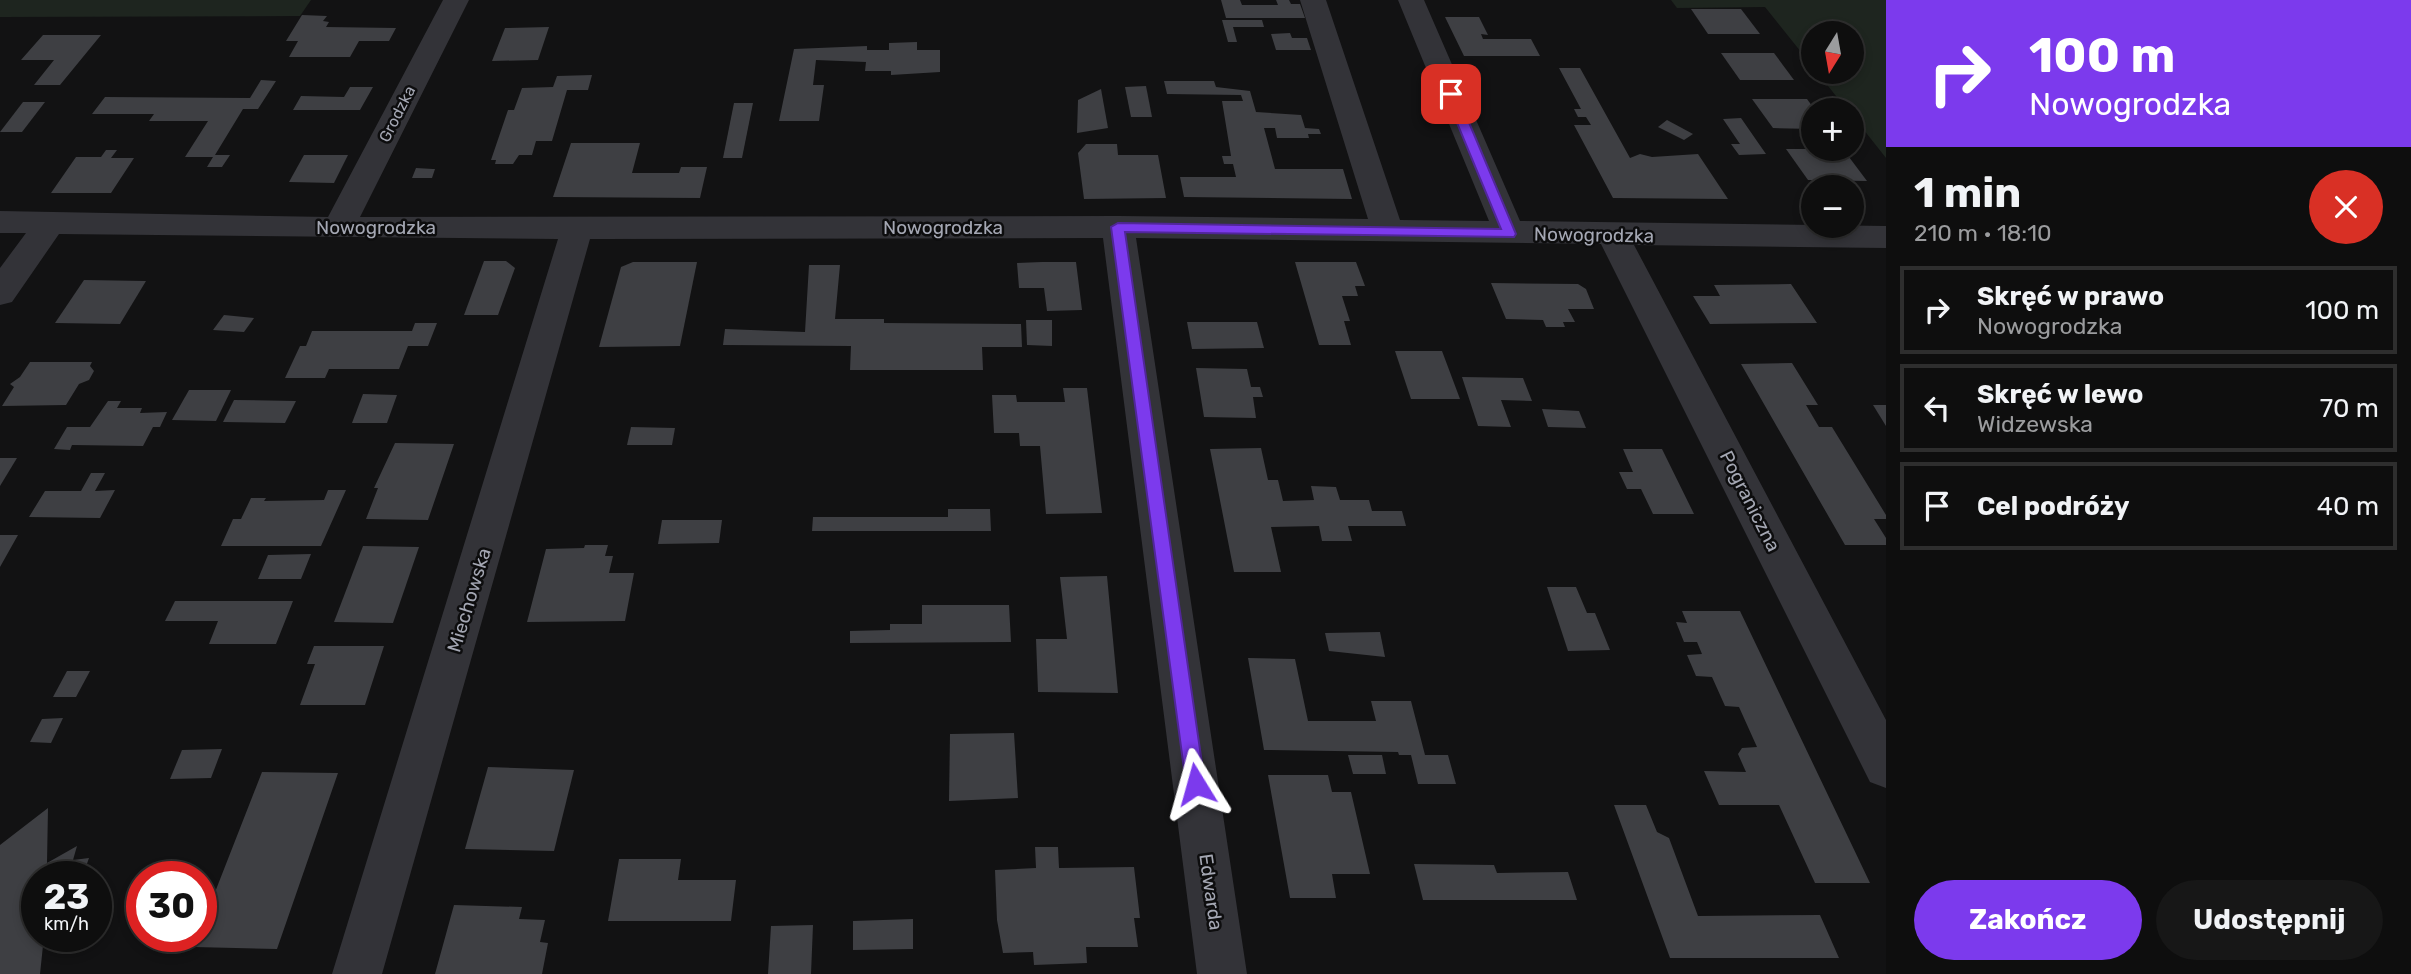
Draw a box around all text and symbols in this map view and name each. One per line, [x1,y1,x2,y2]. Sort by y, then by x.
north arrow [1801,21,1864,84]
map controls [1801,21,1864,238]
text: 100 m [2029,26,2175,84]
icon: right [1914,28,2005,119]
pin [1421,64,1481,124]
icon: arrive [1432,75,1470,113]
street label: Grodzka [375,83,419,145]
text: Nowogrodzka [2029,85,2231,123]
button: + [1801,98,1864,161]
text: 1 min [1914,168,2021,218]
button: close [2309,170,2383,244]
button: − [1801,175,1864,238]
street label: Nowogrodzka [316,216,436,239]
street label: Nowogrodzka [883,216,1003,239]
text: 210 m · 18:10 [1914,219,2052,247]
street label: Nowogrodzka [1534,222,1654,248]
text: Skręć w prawo [1977,281,2164,312]
icon: right [1918,291,1956,329]
text: 100 m [2305,295,2379,326]
text: Nowogrodzka [1977,312,2122,340]
text: Skręć w lewo [1977,379,2143,410]
icon: left [1918,389,1956,427]
text: 70 m [2320,393,2379,424]
text: Widzewska [1977,410,2093,438]
street label: Pograniczna [1715,447,1785,555]
icon: arrive [1918,487,1956,525]
text: Cel podróży [1977,491,2130,522]
text: 40 m [2317,491,2379,522]
street label: Miechowska [442,545,496,655]
position arrow [1159,747,1233,821]
street label: Edwarda [1194,852,1228,932]
speed limit sign: 30 [126,861,217,952]
text: 23 [44,876,89,918]
button: Zakończ [1914,880,2142,960]
button: Udostępnij [2156,880,2383,960]
text: km/h [44,913,89,935]

